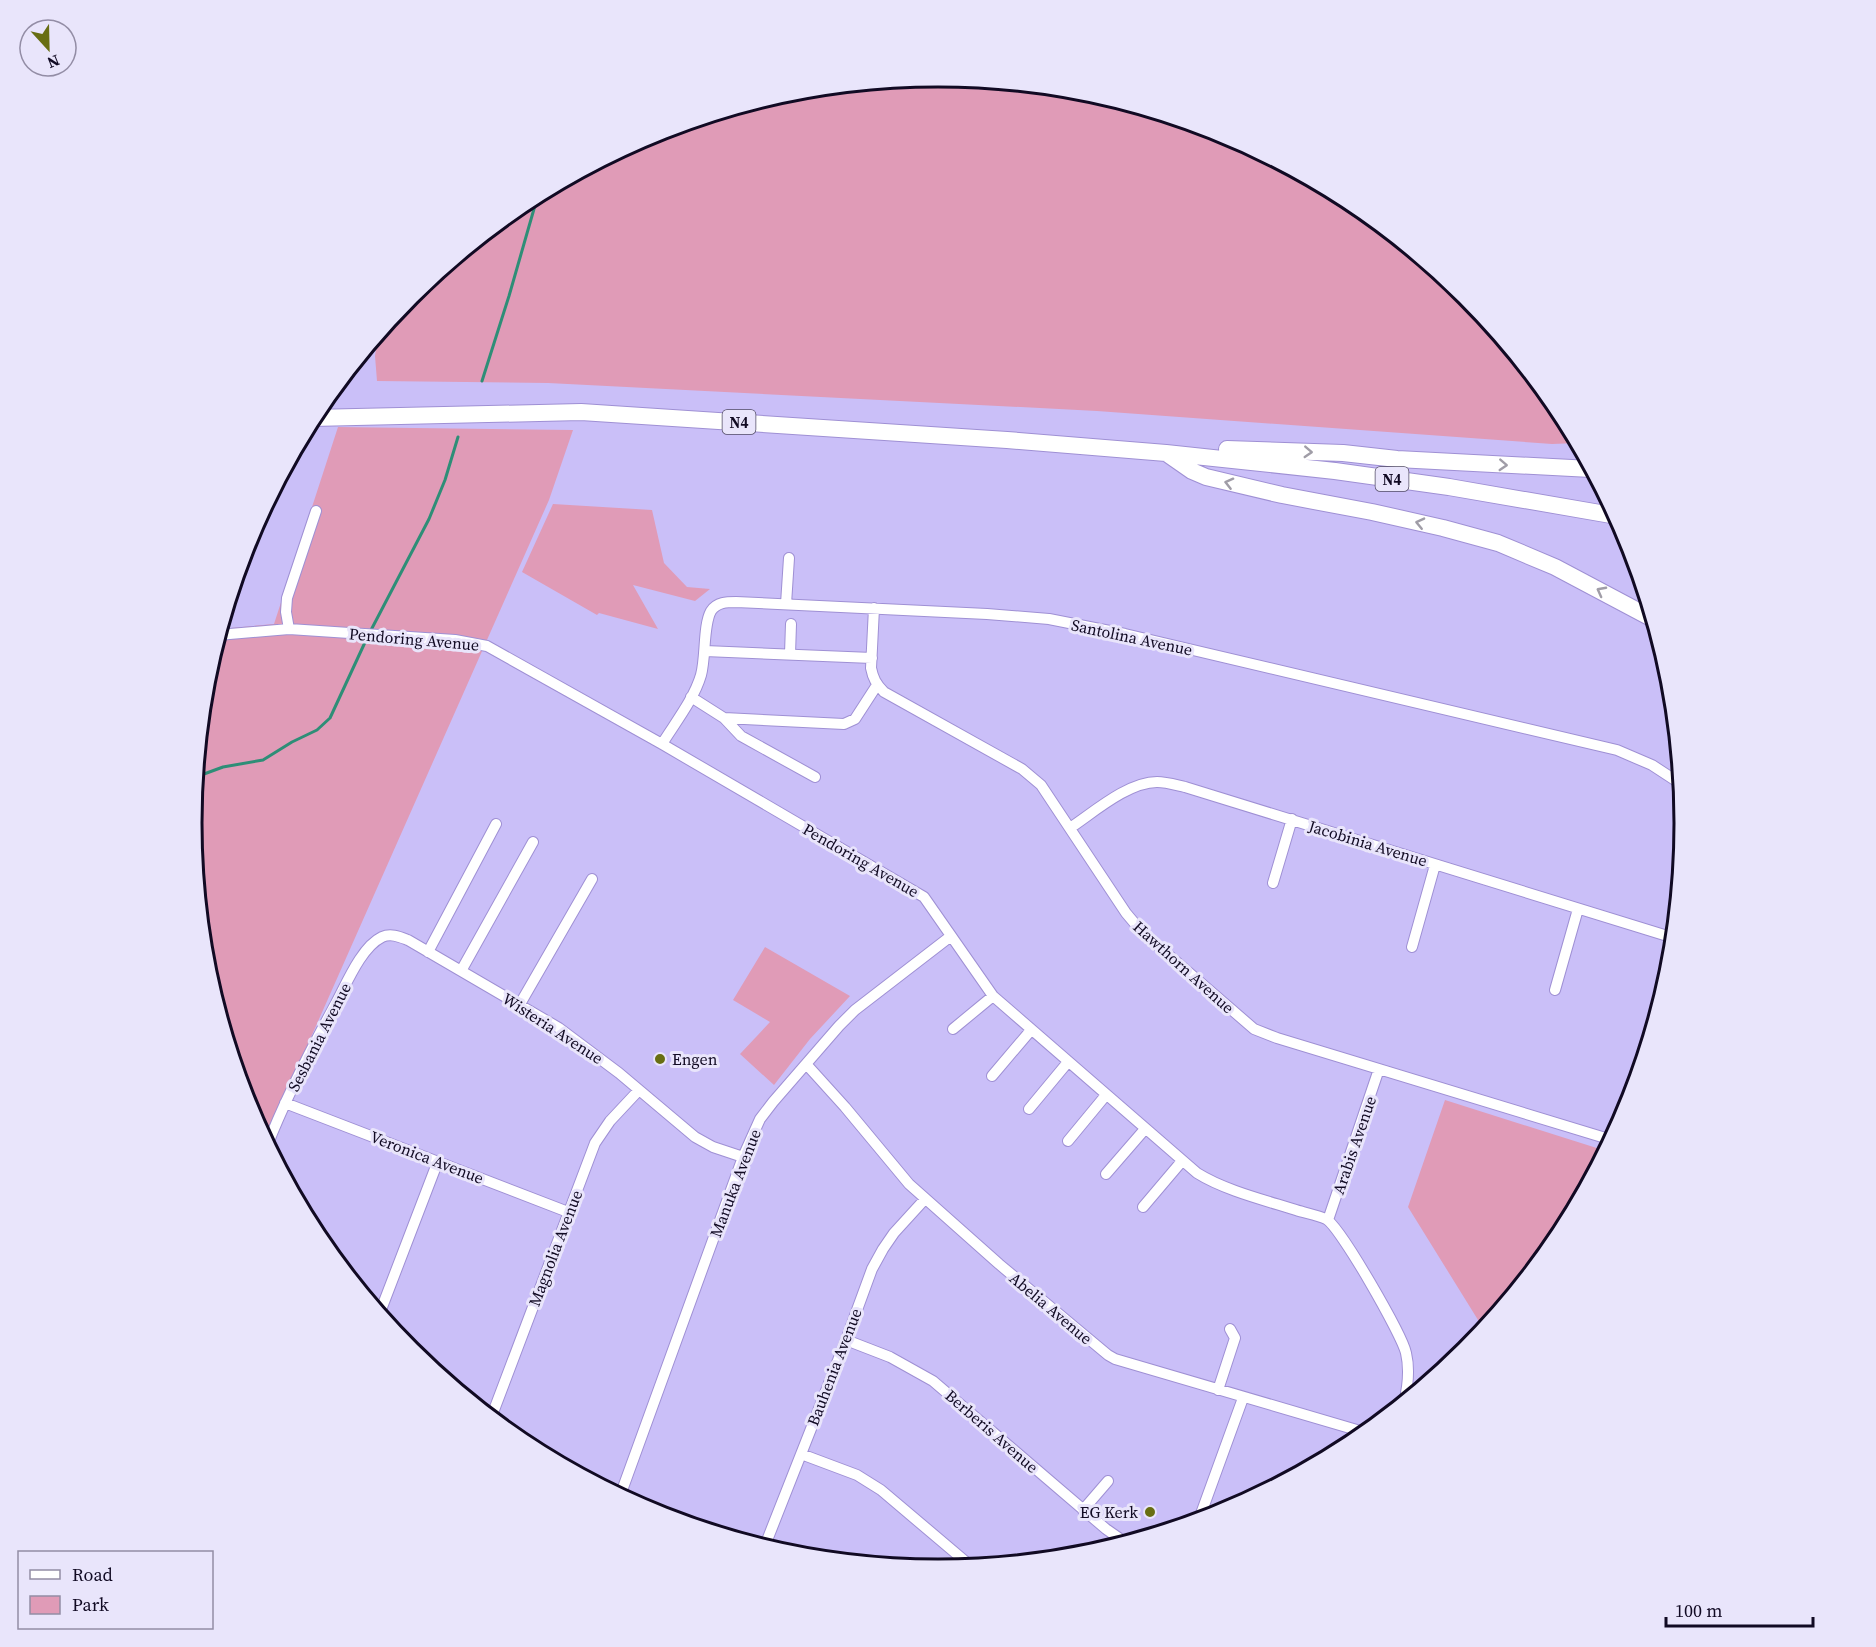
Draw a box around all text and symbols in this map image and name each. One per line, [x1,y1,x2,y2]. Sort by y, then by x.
north arrow [18,18,78,78]
text: N [44,50,63,74]
road number: N4 [722,410,756,434]
one-way arrow [1304,445,1313,458]
one-way arrow [1498,458,1507,471]
road number: N4 [1376,467,1408,491]
one-way arrow [1224,477,1234,490]
one-way arrow [1415,517,1425,530]
one-way arrow [1597,587,1607,598]
street label: Santolina Avenue [1069,613,1195,661]
street label: Pendoring Avenue [348,622,480,656]
street label: Jacobinia Avenue [1305,814,1430,872]
street label: Pendoring Avenue [799,818,923,902]
street label: Hawthorn Avenue [1129,916,1239,1018]
street label: Sesbania Avenue [282,979,356,1095]
street label: Wisteria Avenue [498,987,608,1069]
place label: Engen [672,1048,718,1070]
marker: Engen [653,1052,667,1066]
street label: Arabis Avenue [1327,1093,1381,1197]
street label: Veronica Avenue [367,1125,487,1189]
street label: Manuka Avenue [704,1126,766,1240]
street label: Magnolia Avenue [523,1187,587,1309]
street label: Abelia Avenue [1005,1267,1097,1349]
street label: Bauhenia Avenue [801,1305,867,1429]
street label: Berberis Avenue [941,1384,1043,1478]
place label: EG Kerk [1080,1501,1138,1523]
marker: EG Kerk [1143,1505,1157,1519]
legend [18,1551,213,1629]
text: Road [72,1562,113,1587]
scale bar [1666,1590,1813,1628]
text: Park [72,1592,109,1617]
text: 100 m [1675,1598,1722,1623]

